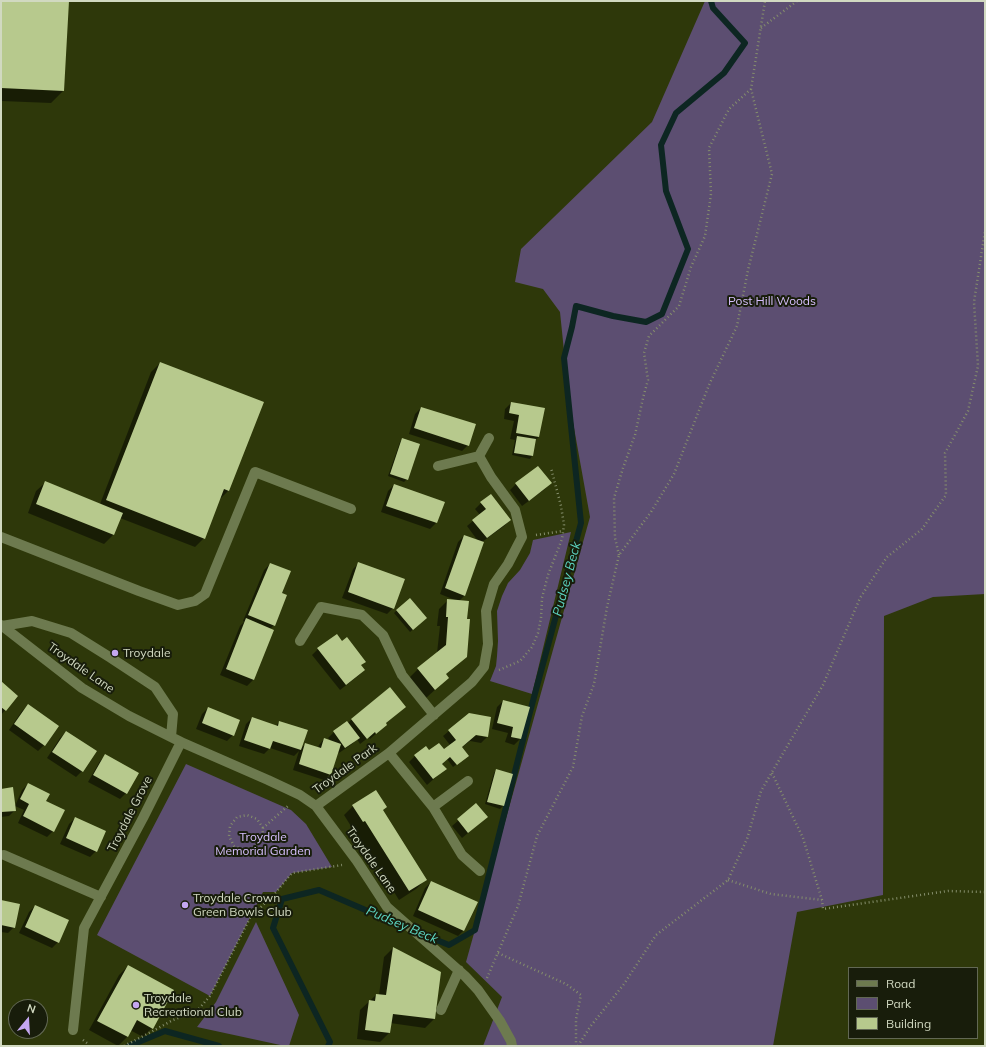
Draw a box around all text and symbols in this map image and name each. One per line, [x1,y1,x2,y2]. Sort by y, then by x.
park label: Post Hill Woods [728,294,816,308]
water label: Pudsey Beck [550,540,584,618]
street label: Troydale Lane [45,640,117,696]
place label: Troydale [123,646,170,660]
marker: Troydale [110,648,120,658]
street label: Troydale Park [310,741,380,797]
street label: Troydale Grove [105,774,155,854]
street label: Troydale Lane [343,824,399,896]
park label: Troydale Memorial Garden [215,830,311,858]
place label: Troydale Crown Green Bowls Club [193,891,292,919]
marker: Troydale Crown Green Bowls Club [180,900,190,910]
water label: Pudsey Beck [364,903,440,947]
legend [848,967,978,1039]
text: Road [886,976,915,991]
place label: Troydale Recreational Club [144,991,242,1019]
text: Park [886,996,911,1011]
north arrow [8,999,48,1039]
marker: Troydale Recreational Club [131,1000,141,1010]
text: N [25,1001,38,1016]
text: Building [886,1016,931,1031]

